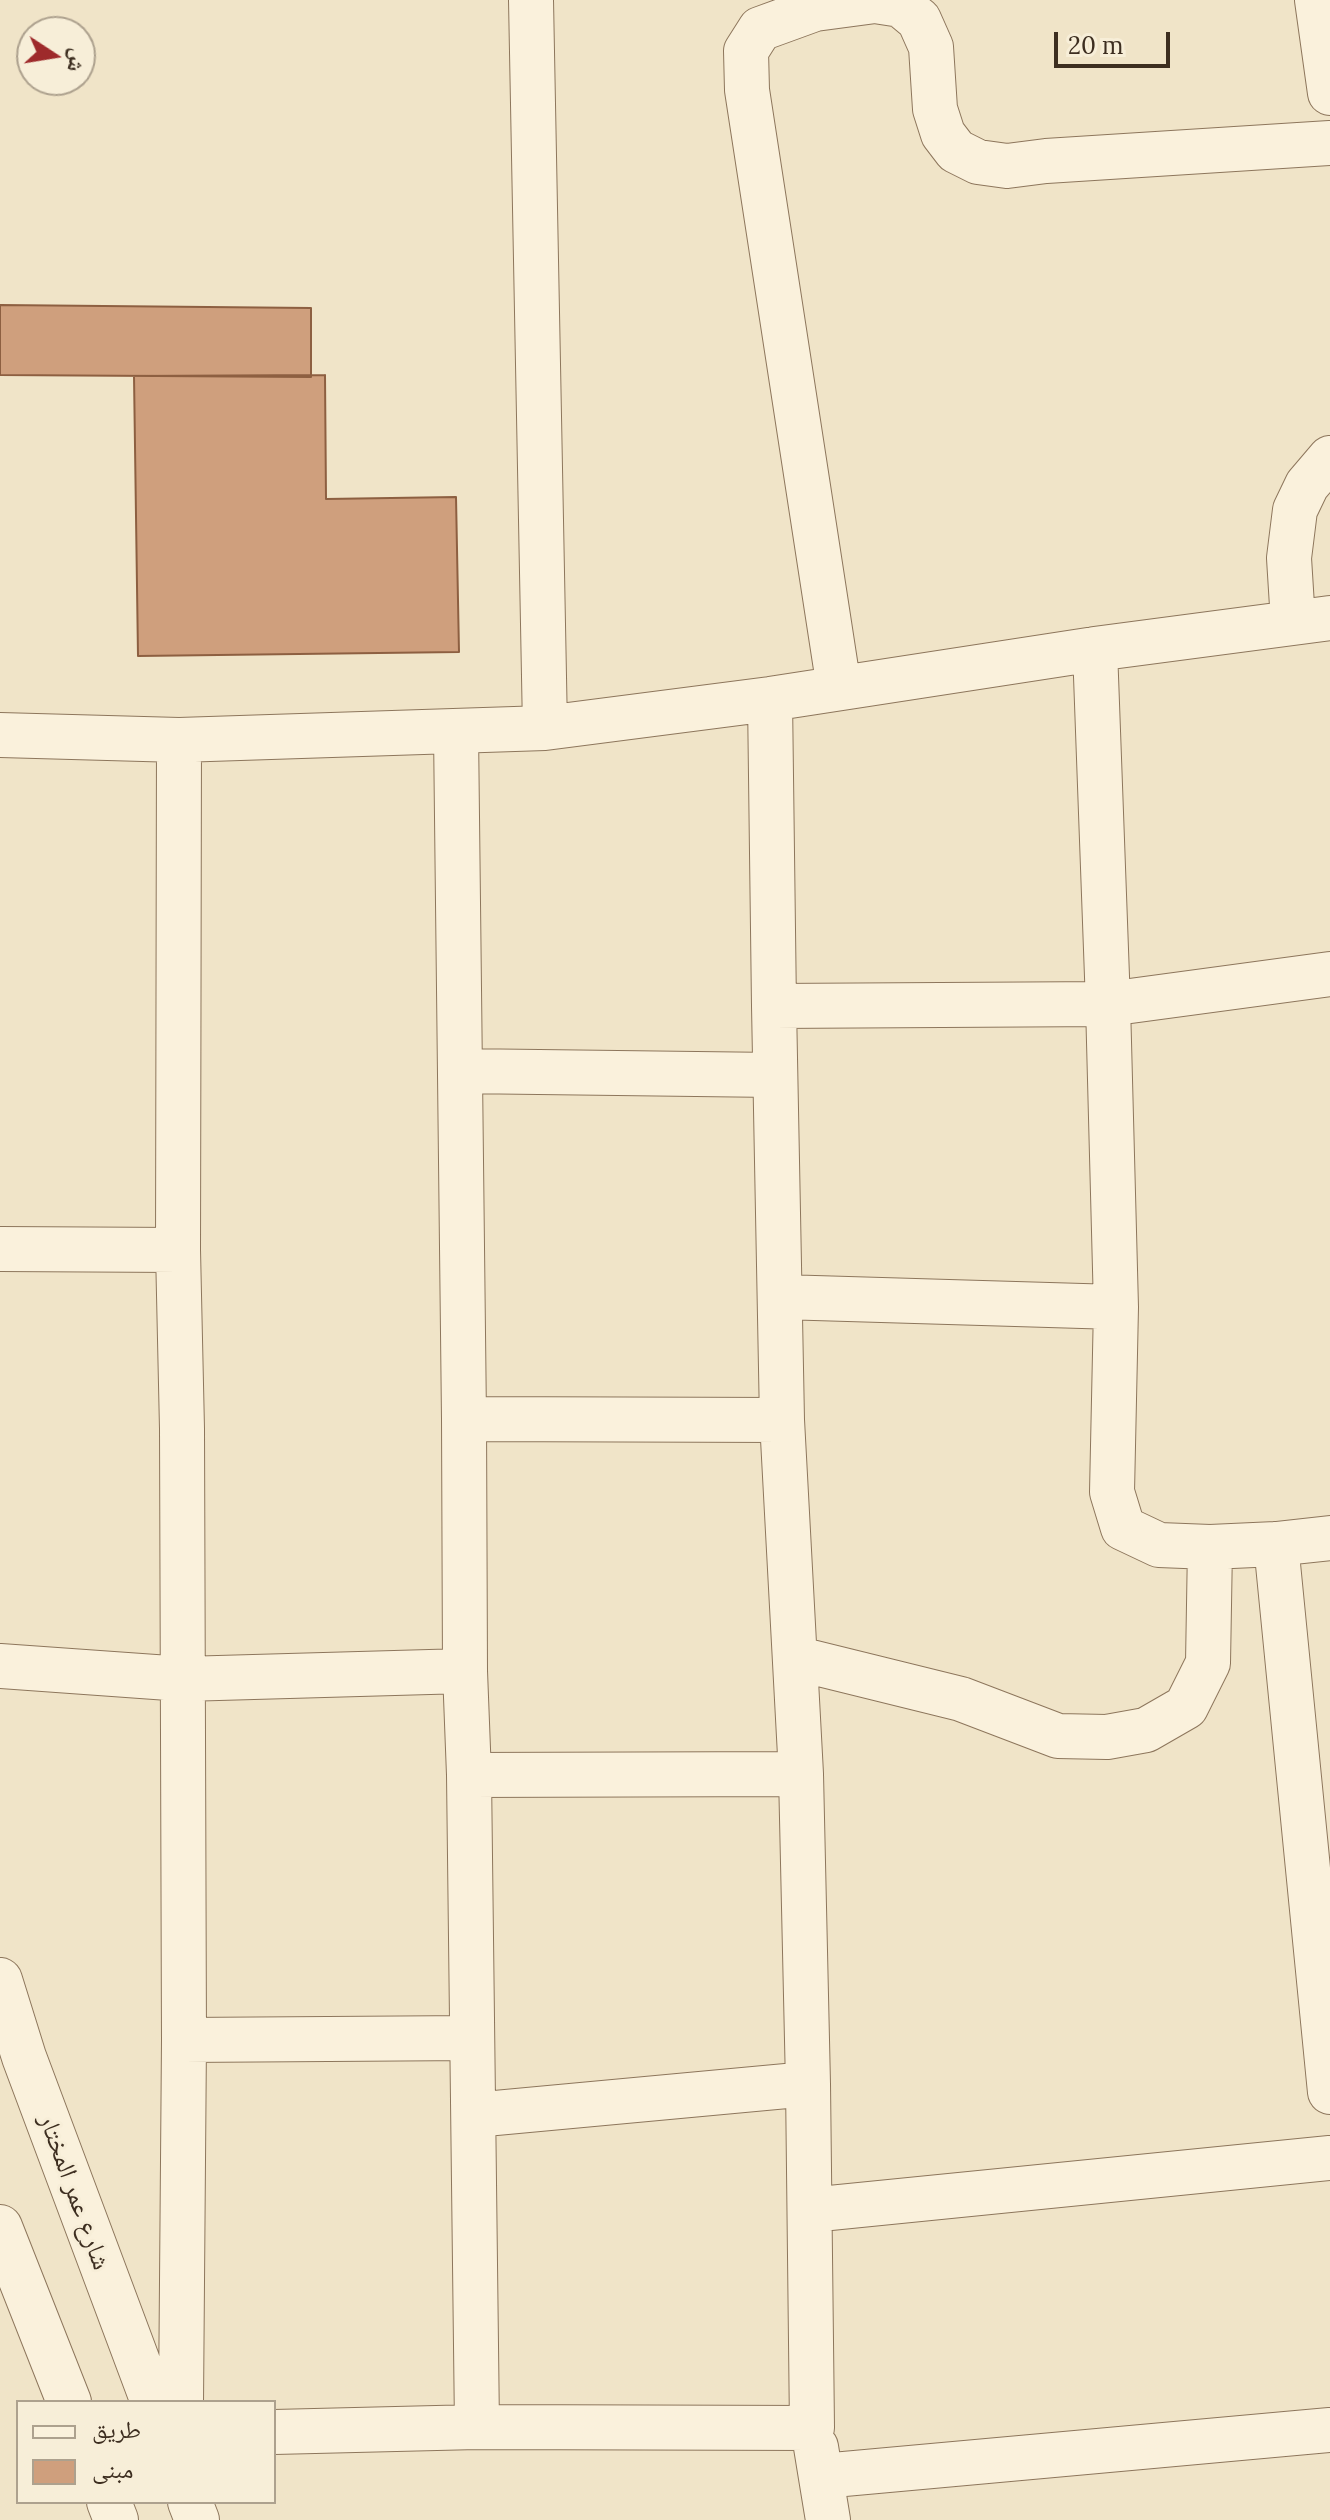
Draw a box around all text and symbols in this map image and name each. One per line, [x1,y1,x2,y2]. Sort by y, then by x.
north arrow [16,16,96,96]
scale bar [1058,16,1174,66]
text: 20 m [1068,30,1124,61]
text: ش [61,46,94,75]
street label: شارع عمر المختار [31,2110,117,2274]
legend [16,2400,276,2504]
text: طريق [92,2414,141,2445]
text: مبنى [92,2454,133,2485]

